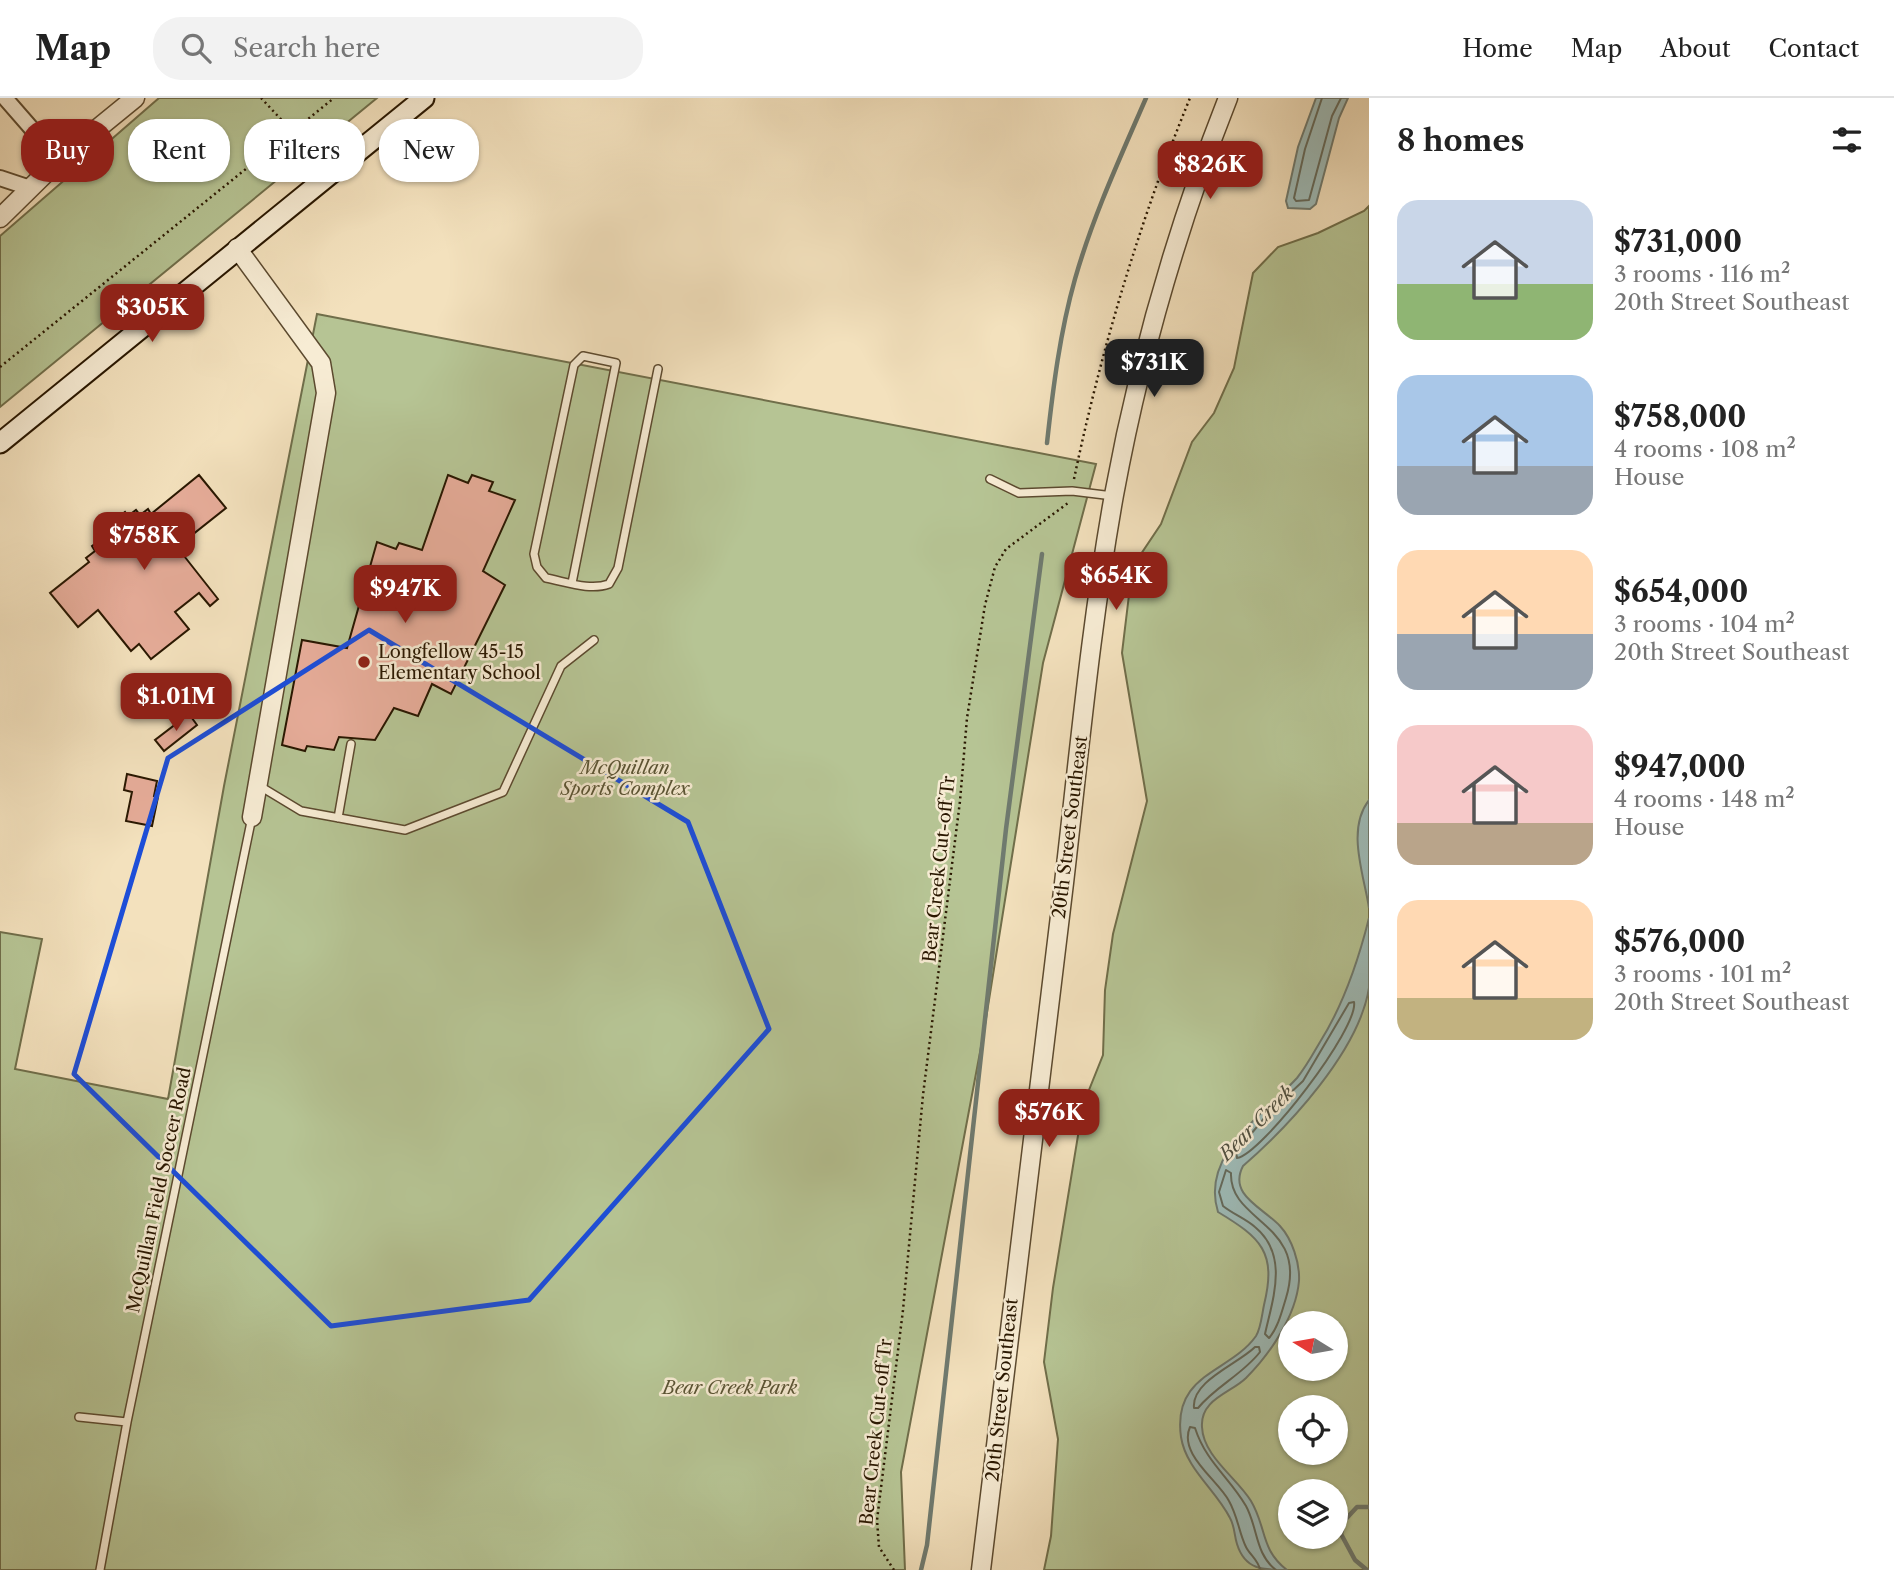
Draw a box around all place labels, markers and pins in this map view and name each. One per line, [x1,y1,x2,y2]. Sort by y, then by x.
pin: $826K [1161,141,1259,201]
pin: $305K [103,285,201,344]
pin: $731K [1105,340,1203,399]
pin: $758K [95,512,193,572]
pin: $654K [1067,552,1165,612]
pin: $947K [356,566,454,625]
place label: Longfellow 45-15 Elementary School [378,641,541,684]
marker: Longfellow 45-15 Elementary School [356,654,372,670]
pin: $1.01M [119,674,233,733]
pin: $576K [1000,1090,1098,1149]

